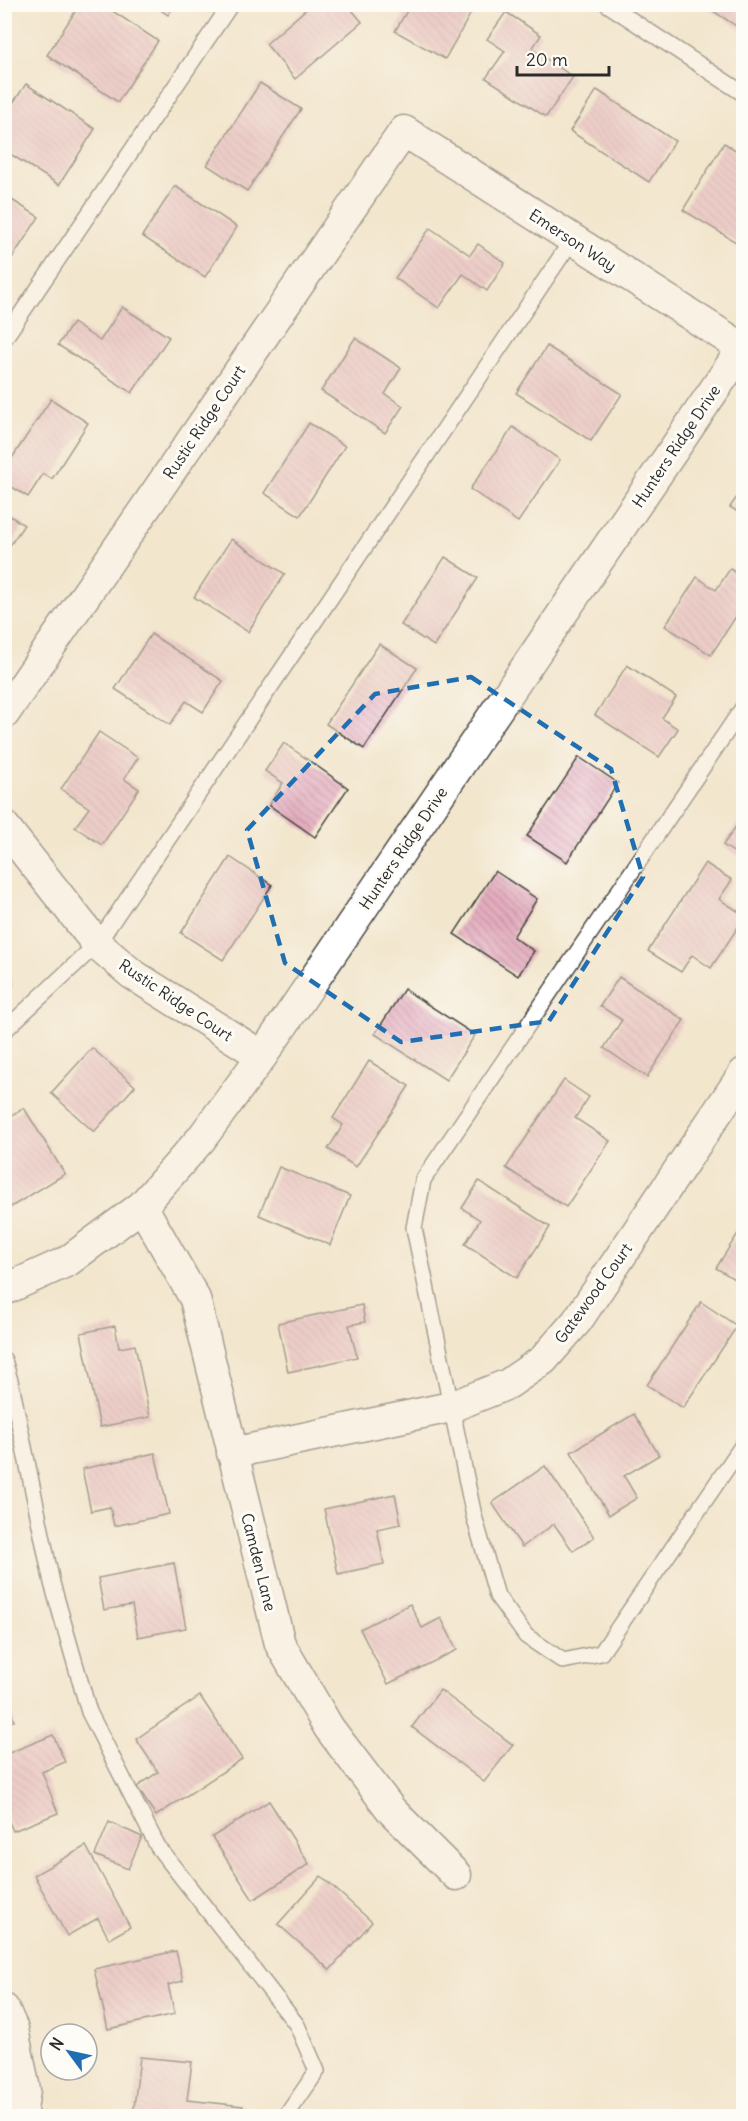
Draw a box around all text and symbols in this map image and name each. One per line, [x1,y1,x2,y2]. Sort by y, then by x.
scale bar [517,39,608,77]
text: 20 m [526,48,568,71]
street label: Emerson Way [526,204,620,276]
street label: Rustic Ridge Court [159,361,250,483]
street label: Hunters Ridge Drive [628,381,724,511]
street label: Hunters Ridge Drive [355,783,451,913]
street label: Rustic Ridge Court [115,955,237,1046]
street label: Gatewood Court [550,1239,636,1347]
street label: Camden Lane [237,1511,281,1613]
north arrow [39,2022,99,2082]
text: N [45,2034,68,2054]

